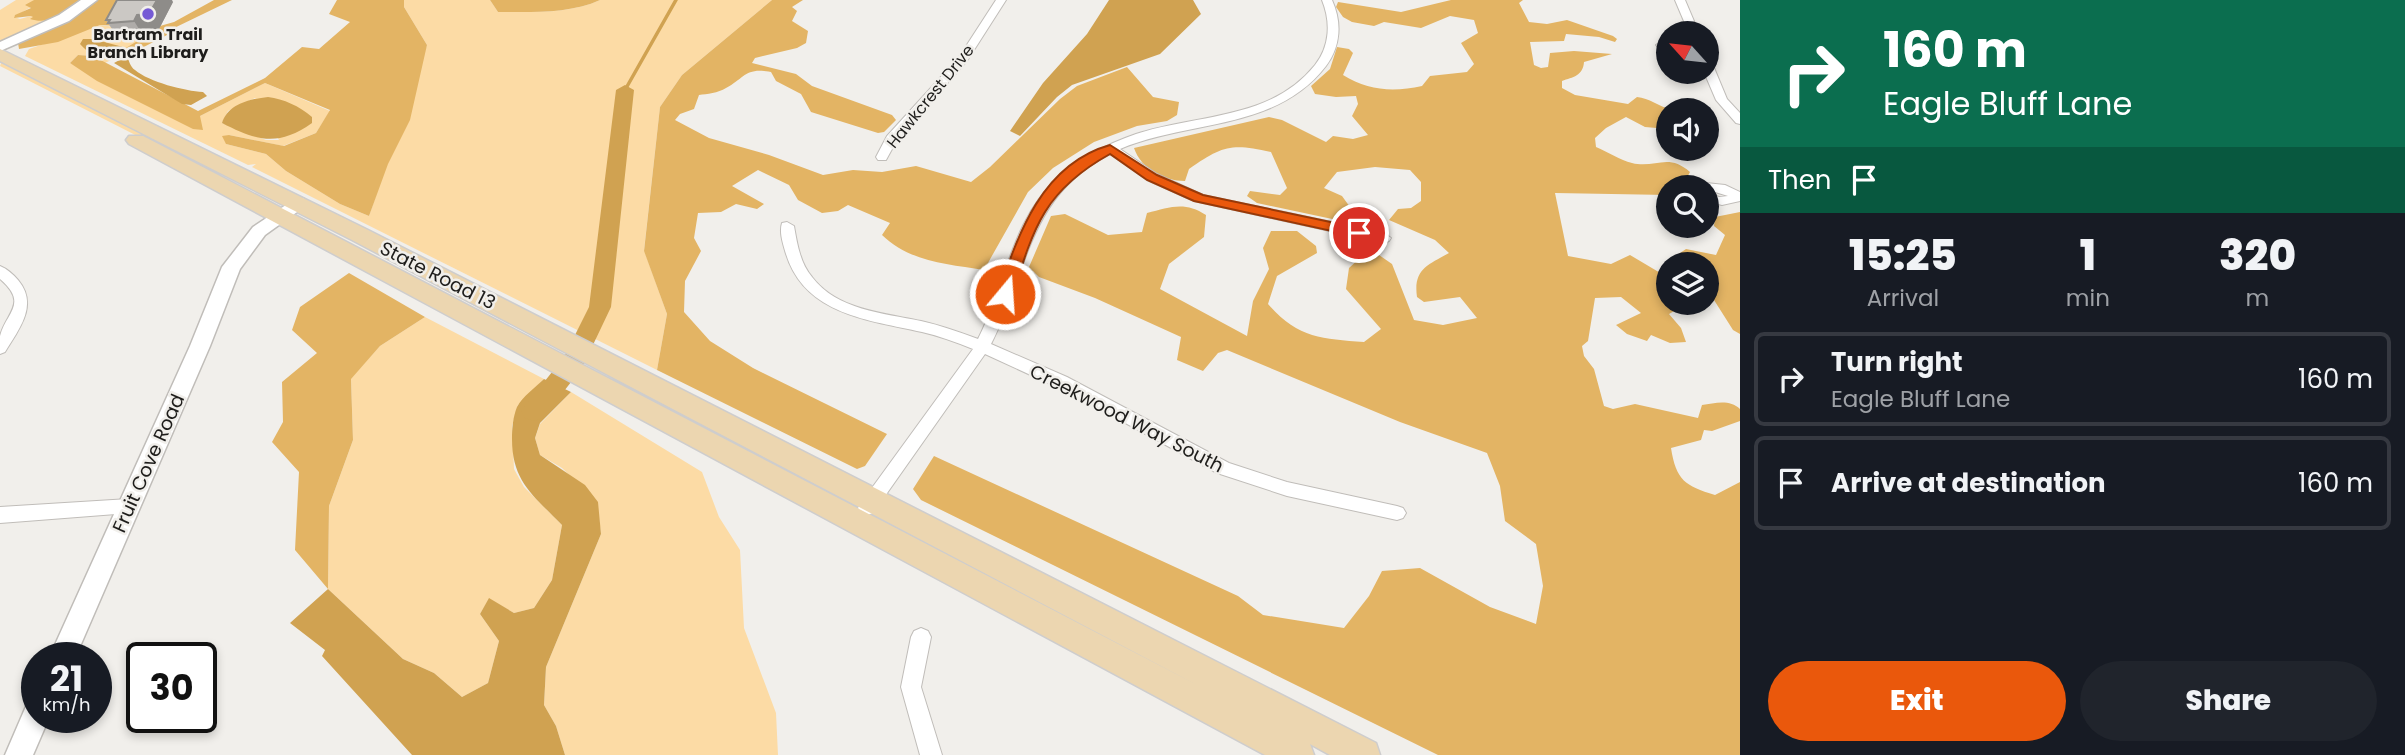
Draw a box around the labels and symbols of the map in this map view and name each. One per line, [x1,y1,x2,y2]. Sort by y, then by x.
marker: Bartram Trail Branch Library [140,6,156,22]
north arrow [1656,21,1718,84]
place label: Bartram Trail Branch Library [88,23,209,64]
street label: Hawkcrest Drive [881,40,979,153]
pin [1329,203,1389,263]
street label: State Road 13 [375,235,500,316]
position arrow [968,257,1042,331]
street label: Creekwood Way South [1025,358,1229,479]
street label: Fruit Cove Road [106,390,191,537]
speed limit sign: 30 [126,642,217,733]

